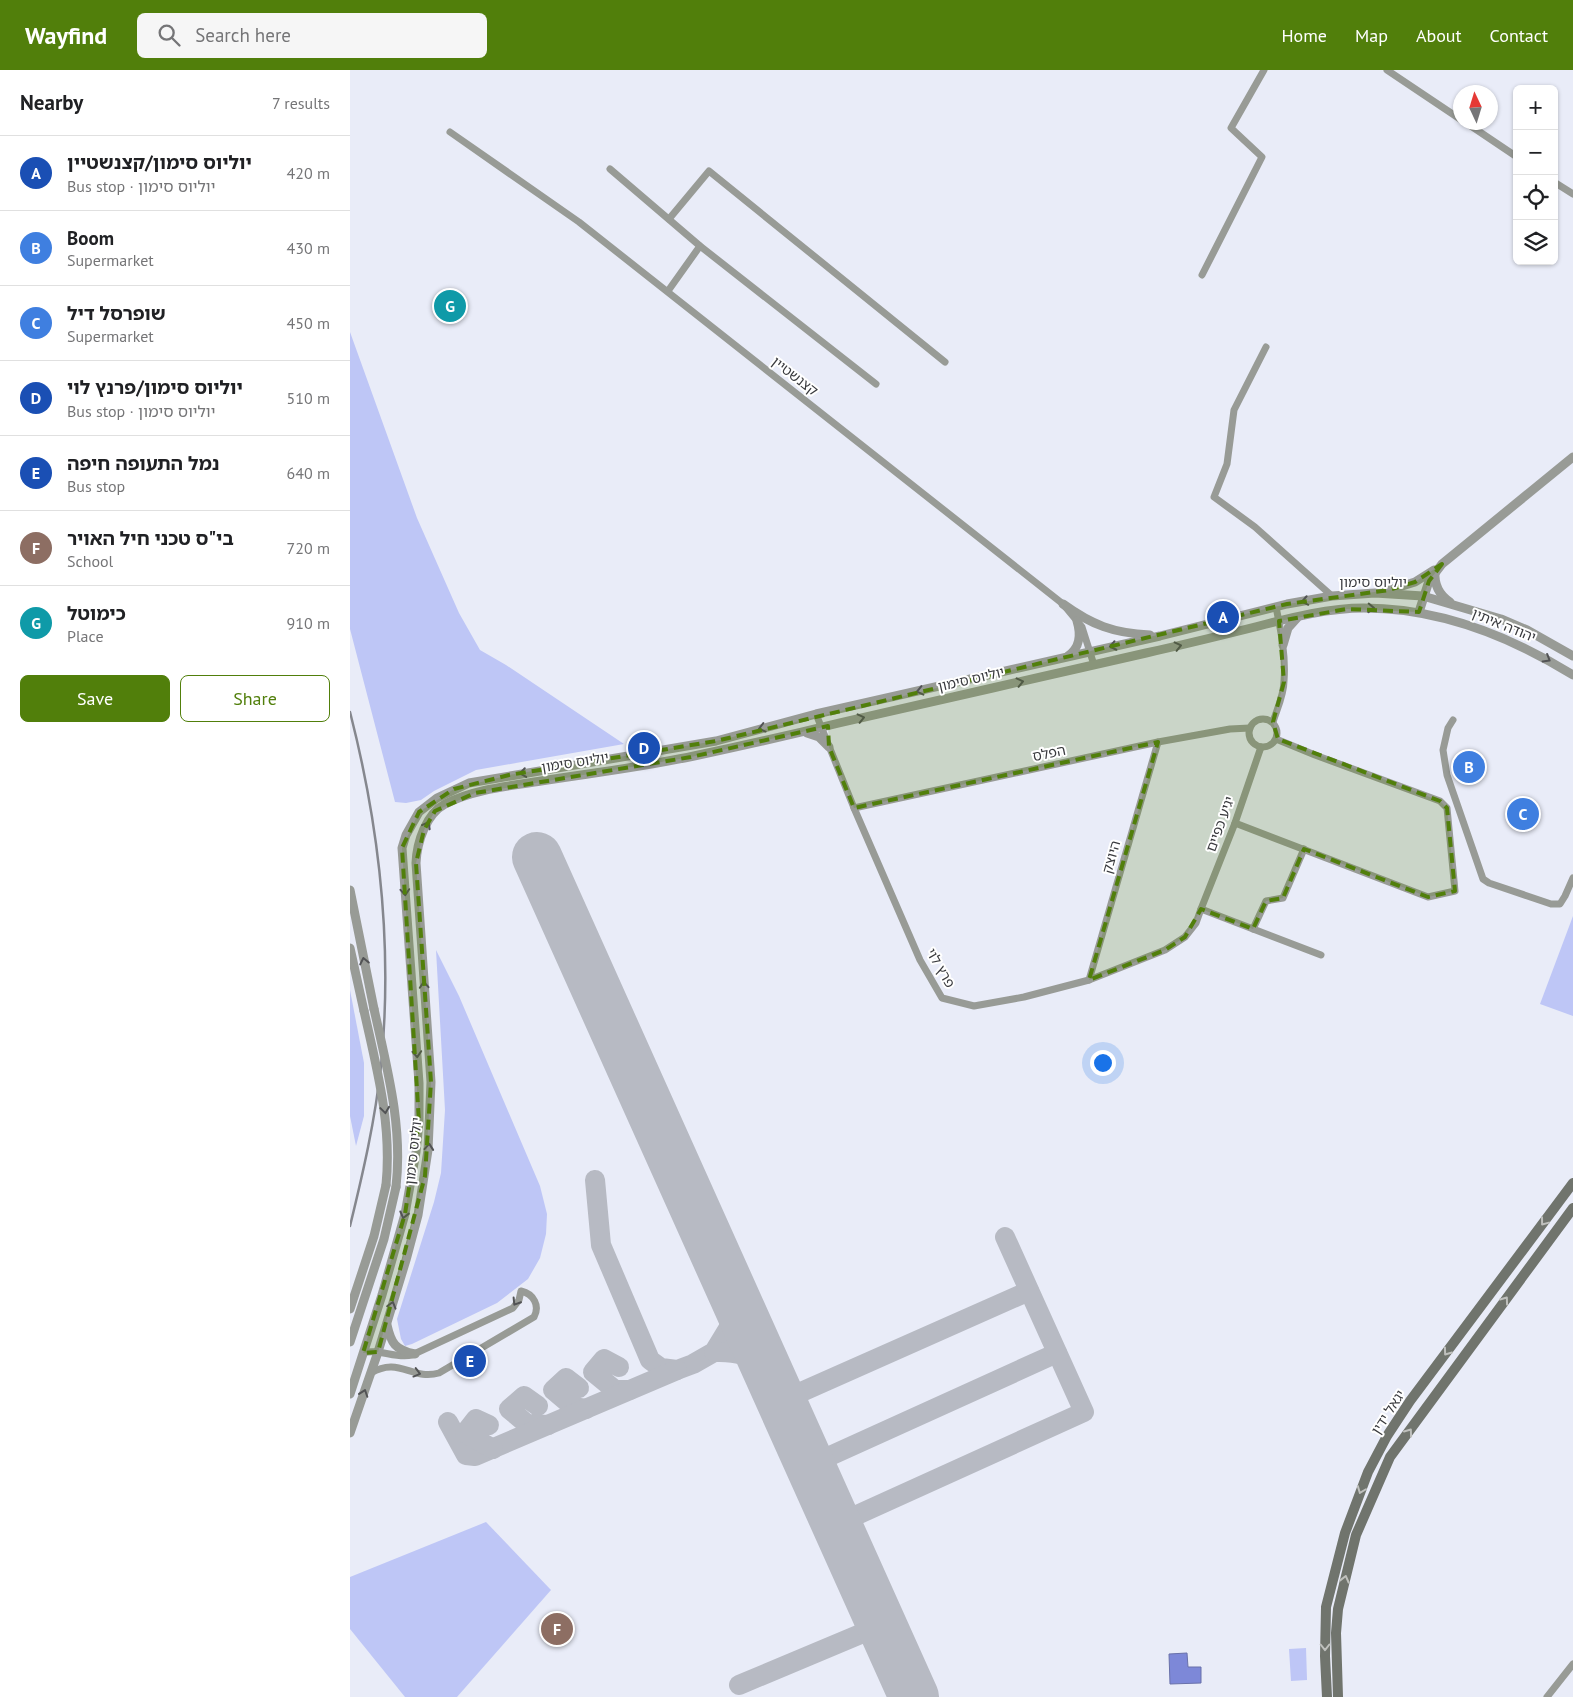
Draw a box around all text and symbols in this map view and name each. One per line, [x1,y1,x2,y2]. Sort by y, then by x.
search box [137,13,487,58]
text: Wayfind [25,20,107,51]
icon: search [155,21,183,49]
text: Search here [195,23,291,47]
text: Home [1281,24,1327,47]
text: Map [1355,24,1388,47]
text: About [1416,24,1462,47]
text: Contact [1490,24,1548,47]
north arrow [1453,85,1498,130]
map controls [1513,85,1558,265]
button: + [1513,85,1558,130]
text: Nearby [20,89,83,116]
text: 7 results [272,93,330,113]
button: − [1513,130,1558,175]
text: יוליוס סימון/קצנשטיין [67,150,252,174]
text: A [31,163,41,183]
text: 420 m [287,163,330,183]
button: locate [1513,175,1558,220]
text: Bus stop · יוליוס סימון [67,176,215,196]
button: layers [1513,220,1558,265]
text: Boom [67,226,114,250]
text: B [31,238,41,258]
text: 430 m [287,238,330,258]
text: Supermarket [67,250,154,270]
pin: G [434,287,466,325]
text: שופרסל דיל [67,301,166,325]
text: C [32,313,40,333]
text: 450 m [287,313,330,333]
text: Supermarket [67,326,154,346]
street label: קצנשטיין [768,352,822,400]
text: יוליוס סימון/פרנץ לוי [67,375,243,399]
text: D [31,388,41,408]
text: 510 m [287,388,330,408]
text: Bus stop · יוליוס סימון [67,401,215,421]
text: נמל התעופה חיפה [67,451,220,475]
text: E [32,463,40,483]
text: 640 m [287,463,330,483]
text: Bus stop [67,476,125,496]
text: בי"ס טכני חיל האויר [67,526,234,550]
text: F [32,538,40,558]
text: 720 m [287,538,330,558]
text: School [67,551,113,571]
street label: יוליוס סימון [1339,573,1407,591]
one-way arrow [1301,595,1310,605]
pin: A [1207,598,1239,636]
text: כימוטל [67,601,126,625]
one-way arrow [1368,603,1376,613]
street label: יהודה איתין [1469,604,1539,646]
text: G [31,613,41,633]
text: 910 m [287,613,330,633]
text: Place [67,626,104,646]
one-way arrow [1108,640,1117,651]
one-way arrow [1174,641,1183,652]
one-way arrow [1541,652,1550,662]
street label: יוליוס סימון [936,663,1006,695]
button: Save [20,675,170,722]
button: Share [180,675,330,722]
one-way arrow [1015,677,1024,688]
one-way arrow [916,685,925,695]
one-way arrow [857,713,866,724]
one-way arrow [759,723,767,733]
pin: D [628,729,660,767]
street label: הפלס [1031,741,1067,765]
street label: יוליוס סימון [540,748,610,776]
pin: B [1453,748,1485,786]
one-way arrow [519,767,527,778]
street label: יגיע כפיים [1202,794,1238,854]
pin: C [1507,795,1539,833]
one-way arrow [421,821,431,830]
street label: היוצק [1098,838,1124,876]
one-way arrow [399,888,410,896]
street label: פרץ לוי [923,945,959,991]
one-way arrow [359,957,370,966]
one-way arrow [419,981,430,989]
one-way arrow [411,1050,422,1058]
your location [1090,1050,1116,1076]
one-way arrow [379,1105,389,1114]
street label: יוליוס סימון [401,1116,425,1186]
one-way arrow [423,1143,434,1151]
one-way arrow [399,1211,410,1220]
one-way arrow [1541,1216,1549,1225]
one-way arrow [512,1297,522,1306]
one-way arrow [1499,1297,1508,1306]
one-way arrow [387,1302,397,1310]
pin: E [454,1342,486,1380]
one-way arrow [1444,1346,1452,1355]
one-way arrow [413,1367,421,1378]
street label: יגאל ידין [1367,1386,1409,1438]
one-way arrow [358,1389,368,1397]
one-way arrow [1403,1428,1412,1437]
one-way arrow [1357,1485,1367,1493]
one-way arrow [1339,1575,1350,1584]
pin: F [541,1610,573,1648]
one-way arrow [1320,1644,1330,1651]

